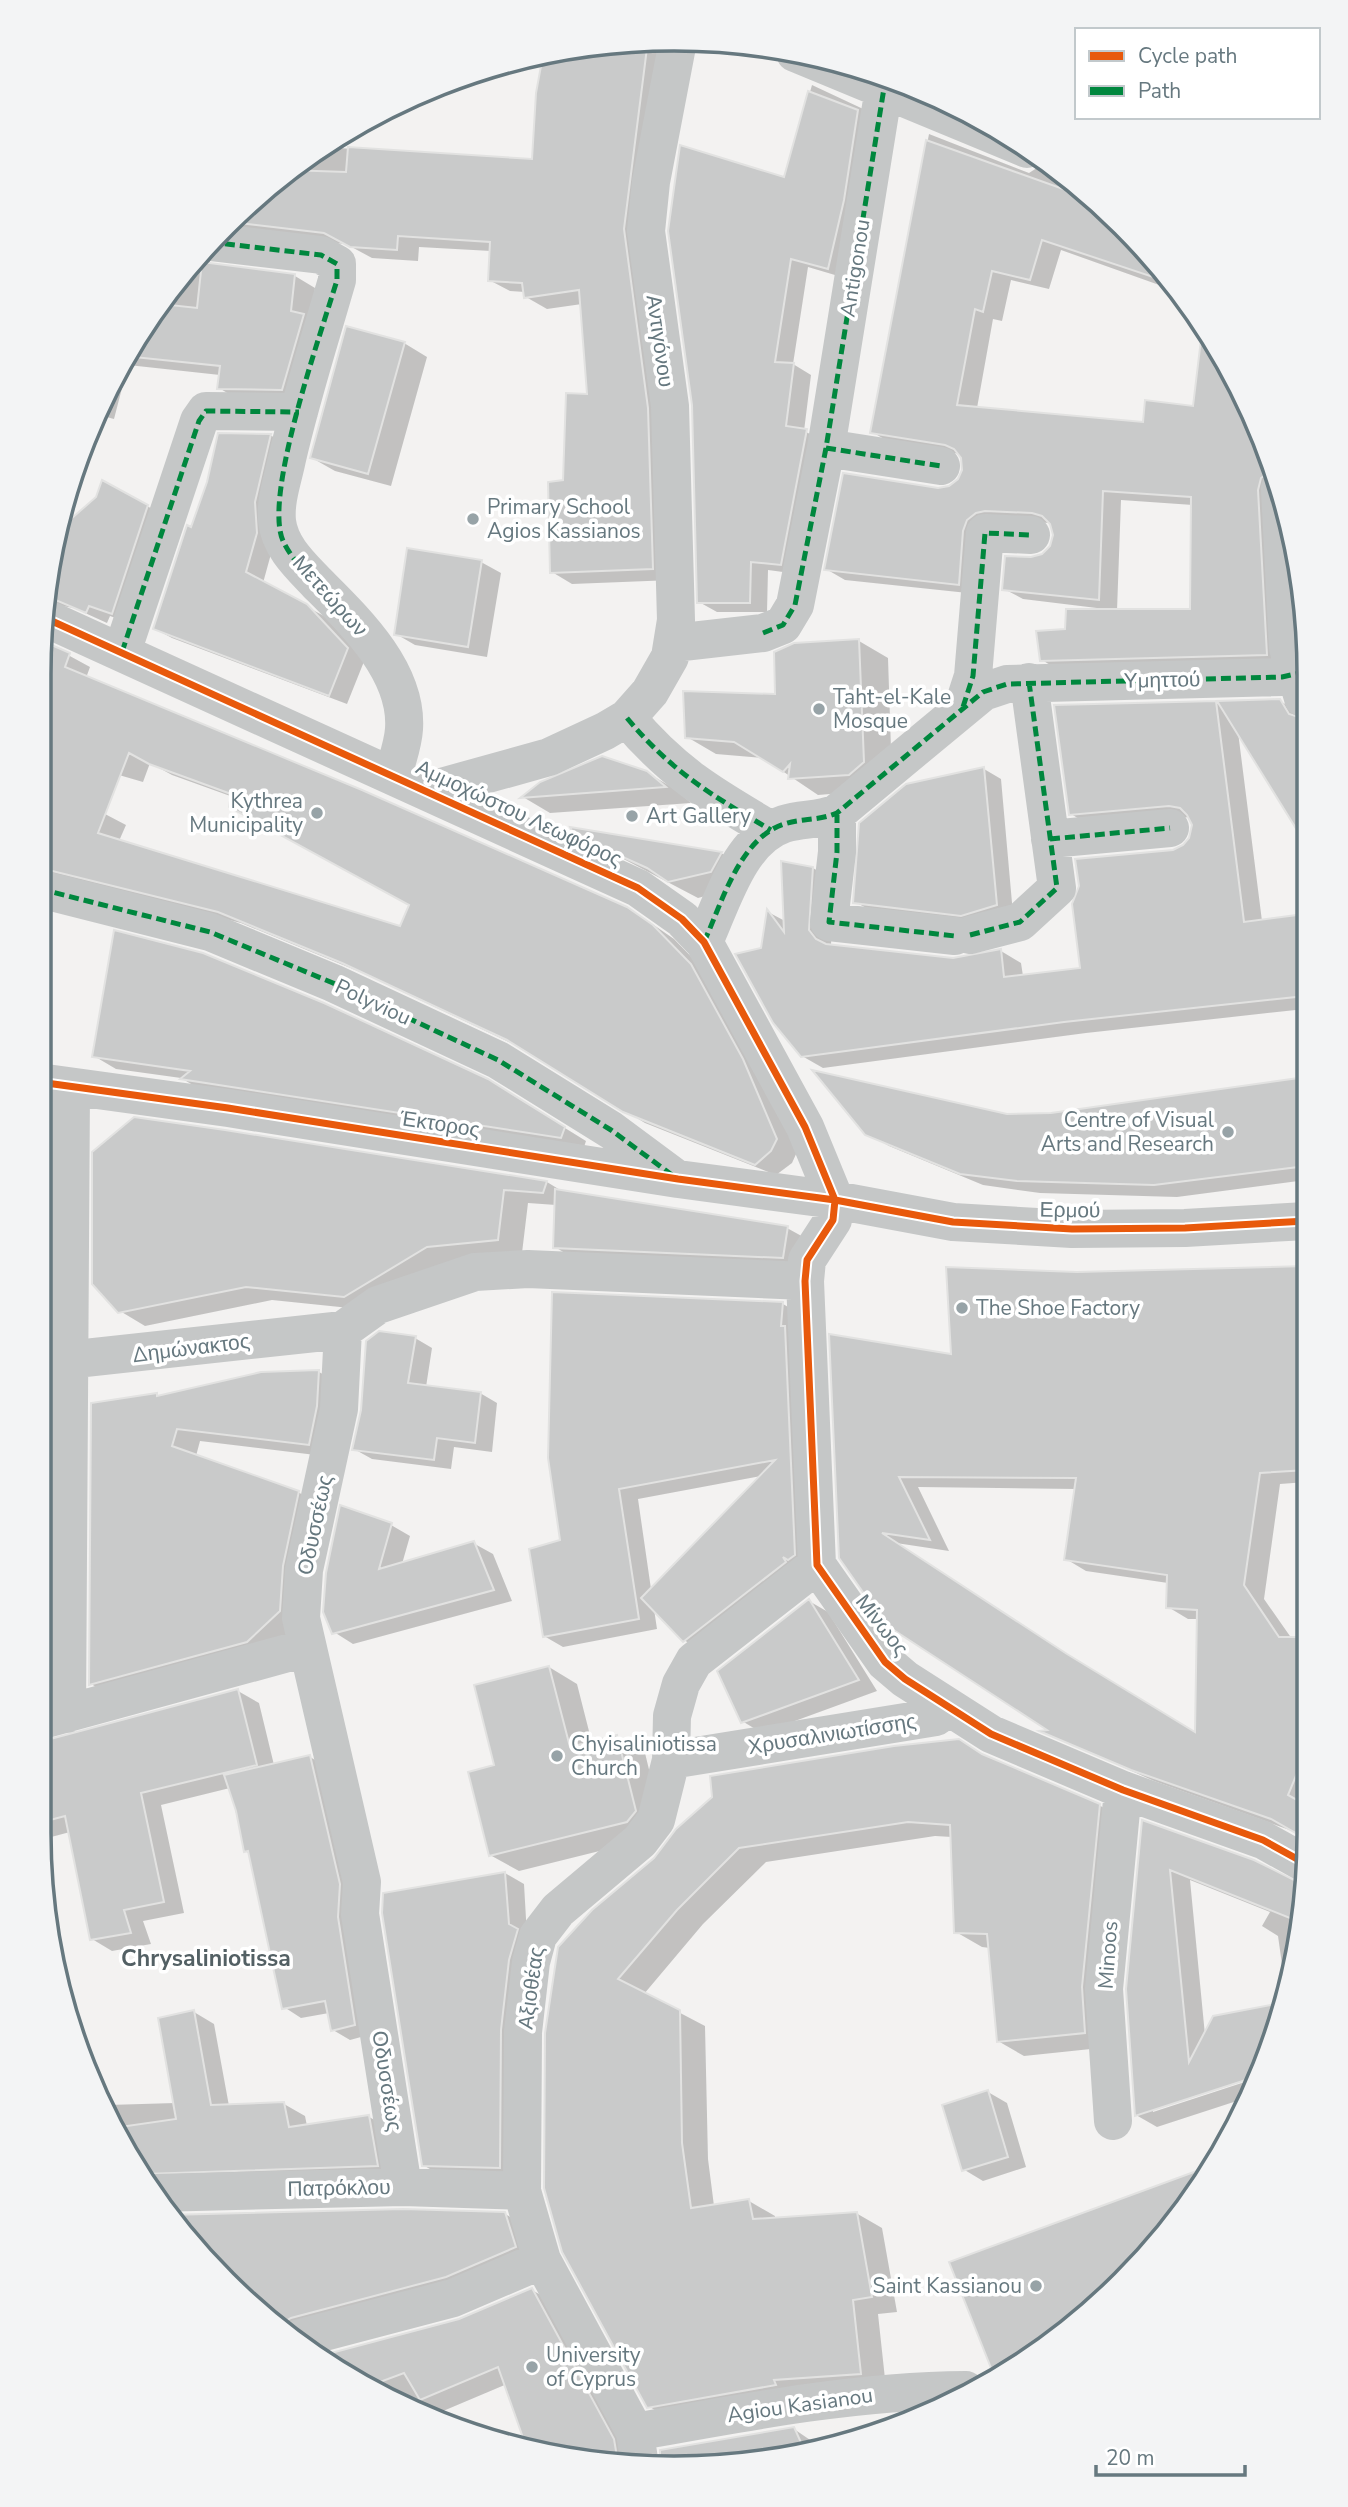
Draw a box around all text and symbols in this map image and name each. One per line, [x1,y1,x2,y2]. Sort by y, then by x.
legend [1075,28,1320,119]
text: Cycle path [1138,42,1237,70]
text: Path [1138,77,1181,105]
street label: Antigonou [833,217,877,319]
street label: Αντιγόνου [640,293,680,389]
place label: Primary School Agios Kassianos [487,493,641,545]
marker: Primary School Agios Kassianos [465,511,481,527]
street label: Μετεώρων [286,550,374,642]
street label: Υμηττού [1123,665,1201,695]
place label: Taht-el-Kale Mosque [833,683,951,735]
marker: Taht-el-Kale Mosque [811,701,827,717]
street label: Αμμοχώστου Λεωφόρος [412,753,626,873]
place label: Kythrea Municipality [189,787,303,839]
place label: Art Gallery [646,802,751,830]
marker: Kythrea Municipality [309,805,325,821]
marker: Art Gallery [624,808,640,824]
street label: Polyviou [330,972,416,1032]
street label: Έκτορος [397,1104,482,1144]
place label: Centre of Visual Arts and Research [1041,1106,1215,1158]
marker: Centre of Visual Arts and Research [1220,1124,1236,1140]
street label: Ερμού [1039,1195,1101,1225]
place label: The Shoe Factory [976,1294,1140,1322]
marker: The Shoe Factory [954,1300,970,1316]
street label: Δημώνακτος [131,1327,251,1369]
street label: Οδυσσέως [291,1473,339,1577]
street label: Μίνωος [849,1588,915,1662]
street label: Χρυσαλινιωτίσσης [746,1707,918,1761]
place label: Chyisaliniotissa Church [571,1730,717,1782]
marker: Chyisaliniotissa Church [549,1748,565,1764]
street label: Minoos [1092,1920,1124,1990]
district label: Chrysaliniotissa [121,1943,291,1974]
street label: Αξιοθέας [511,1945,551,2031]
street label: Οδυσσέως [365,2029,409,2133]
street label: Πατρόκλου [287,2173,391,2203]
place label: Saint Kassianou [873,2272,1022,2300]
marker: Saint Kassianou [1028,2278,1044,2294]
place label: University of Cyprus [546,2341,641,2393]
marker: University of Cyprus [524,2359,540,2375]
street label: Agiou Kasianou [725,2381,875,2429]
scale bar [1096,2434,1245,2478]
text: 20 m [1106,2444,1155,2472]

